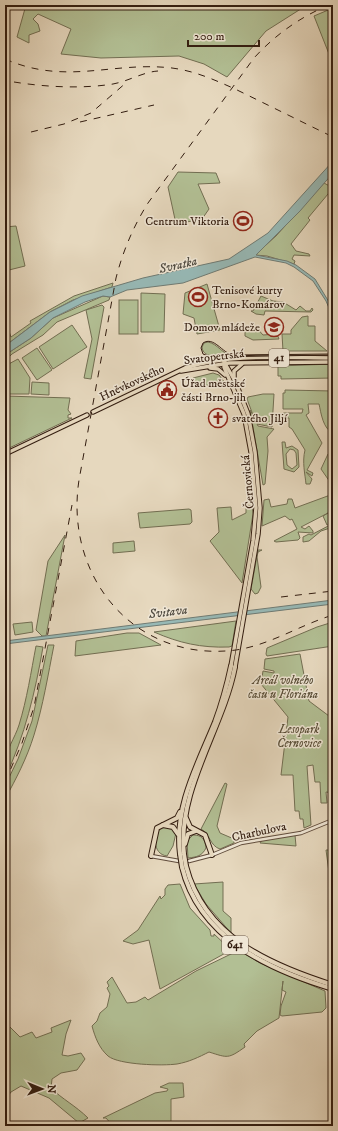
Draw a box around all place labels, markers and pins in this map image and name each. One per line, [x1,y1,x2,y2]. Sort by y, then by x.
sports icon: Centrum Viktoria [232,210,254,232]
place label: Centrum Viktoria [145,214,230,229]
place label: Tenisové kurty Brno-Komárov [212,283,285,312]
sports icon: Tenisové kurty Brno-Komárov [187,286,209,308]
school or university icon: Domov mládeže [263,316,285,338]
place label: Domov mládeže [184,320,260,335]
place label: Úřad městské části Brno-jih [181,376,247,405]
public building icon: Úřad městské části Brno-jih [156,379,178,401]
church icon: svatého Jiljí [207,407,229,429]
place label: svatého Jiljí [232,411,288,426]

